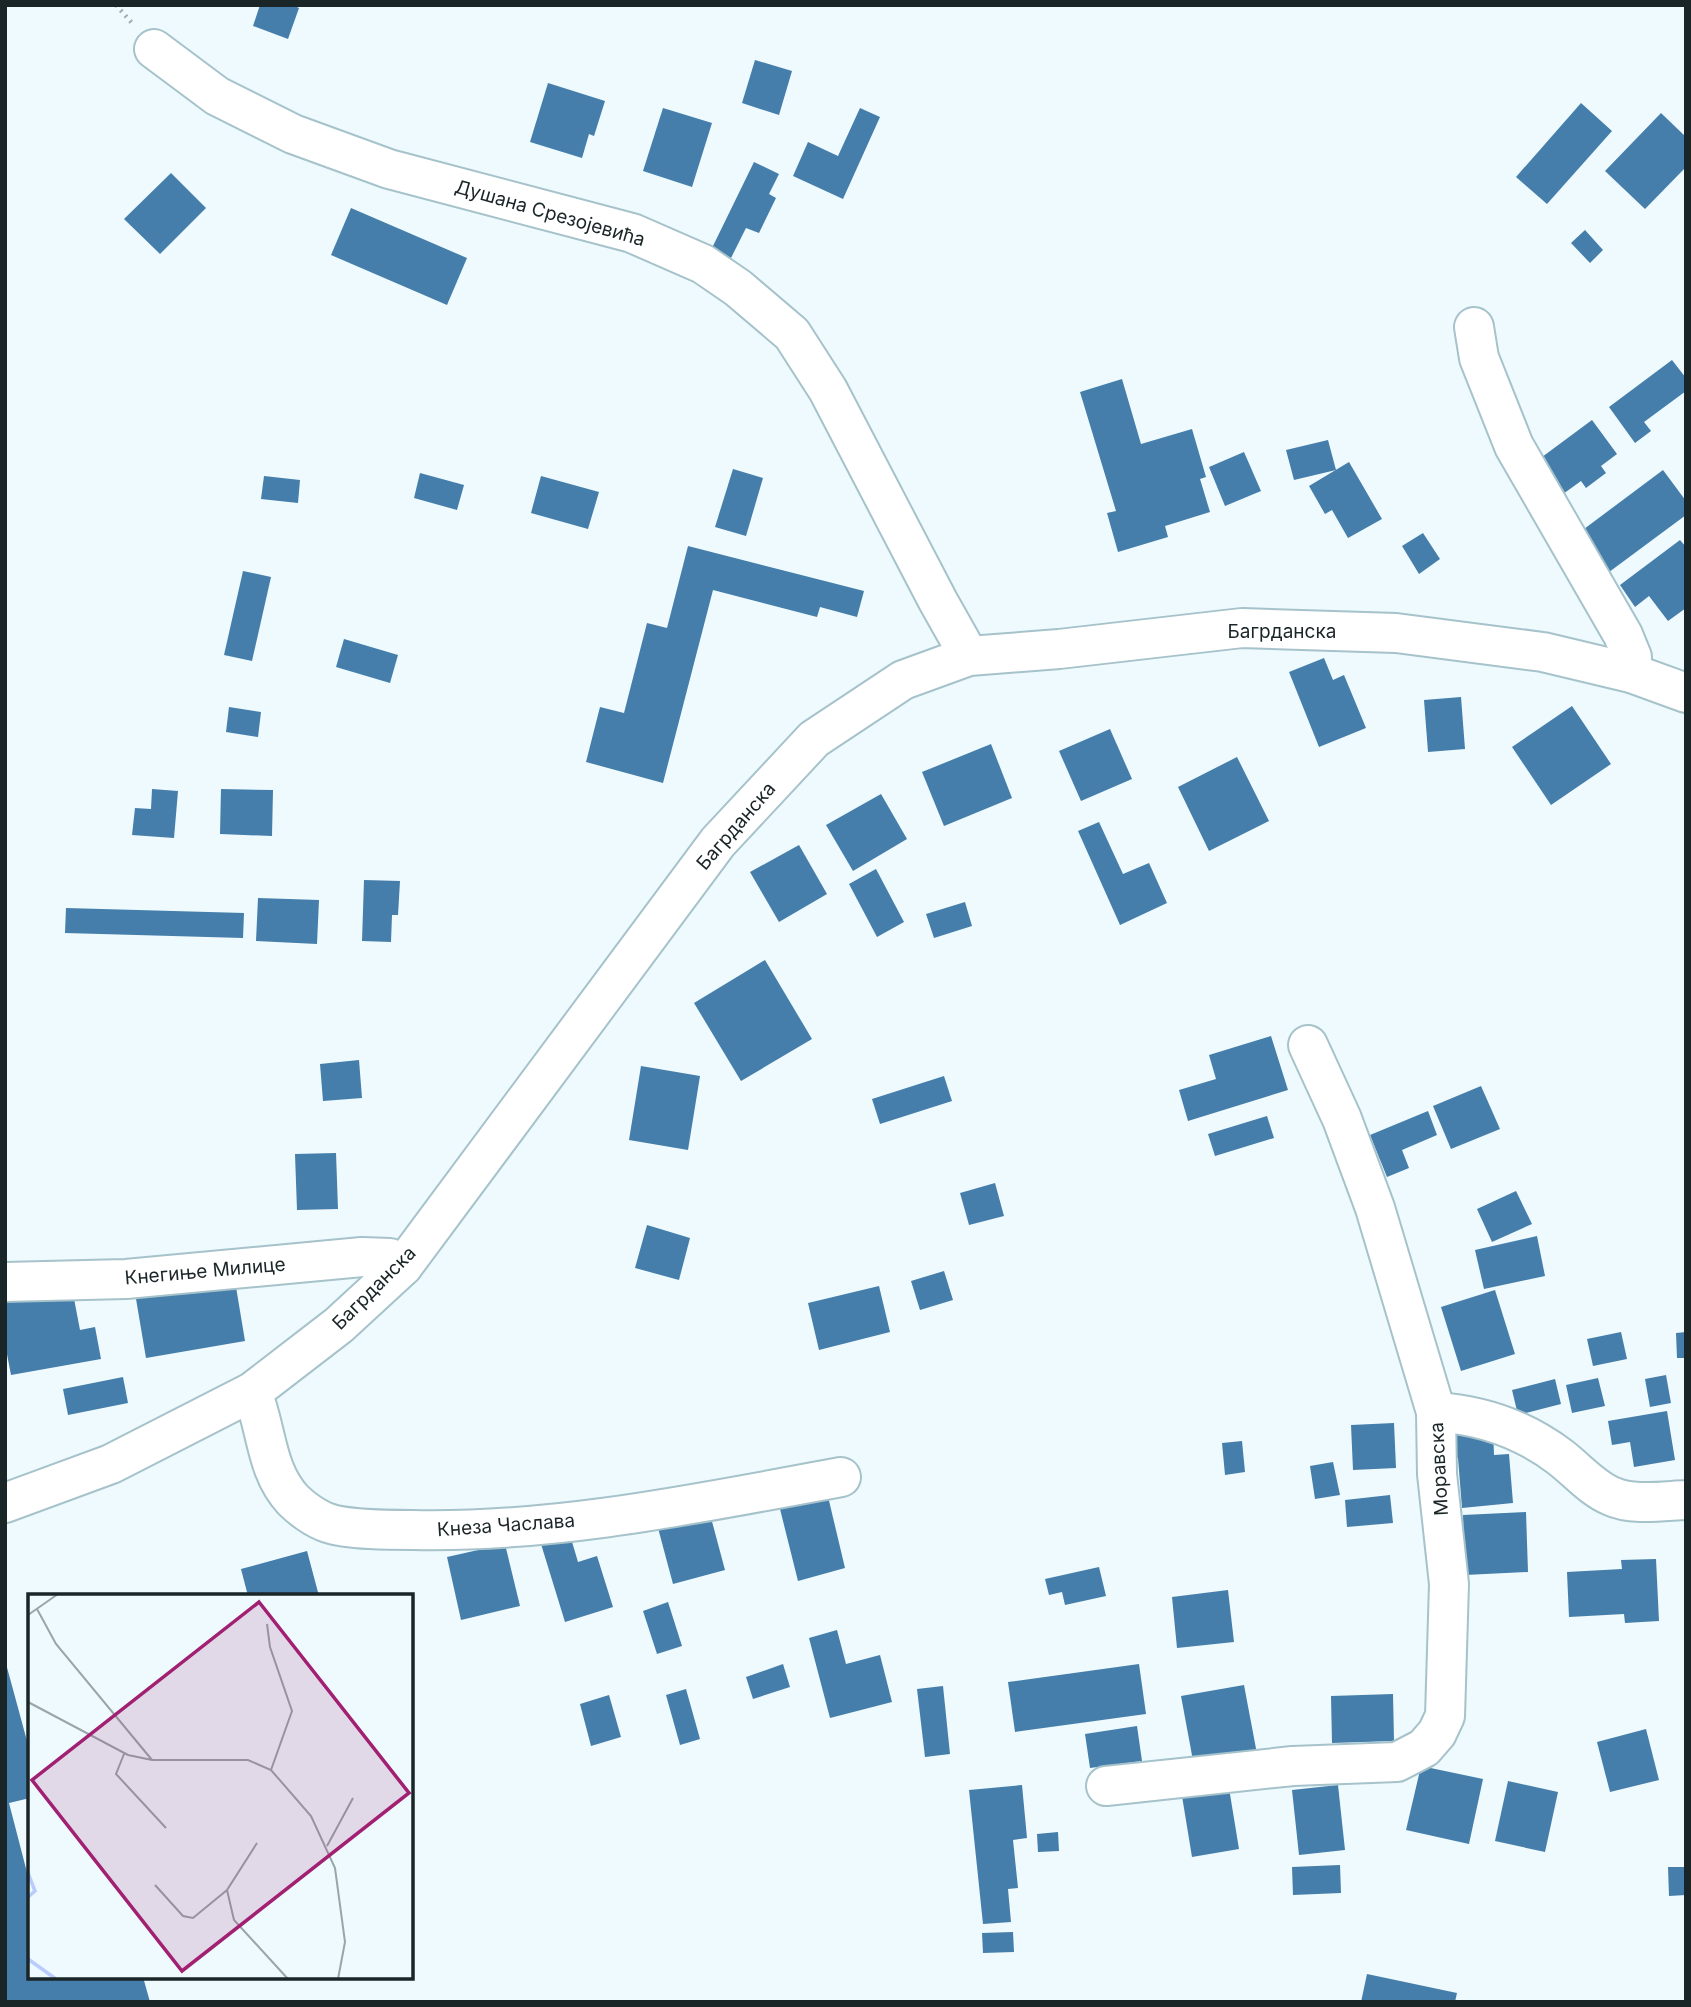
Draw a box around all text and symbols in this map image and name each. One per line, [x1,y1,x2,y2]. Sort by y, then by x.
street label: Душана Срезојевића [452,175,648,251]
street label: Багрданска [1228,620,1336,643]
street label: Багрданска [692,777,780,875]
street label: Багрданска [327,1241,421,1335]
street label: Кнегиње Милице [124,1253,286,1289]
street label: Моравска [1425,1422,1453,1516]
street label: Кнеза Часлава [436,1509,576,1541]
inset map [28,1594,413,1979]

